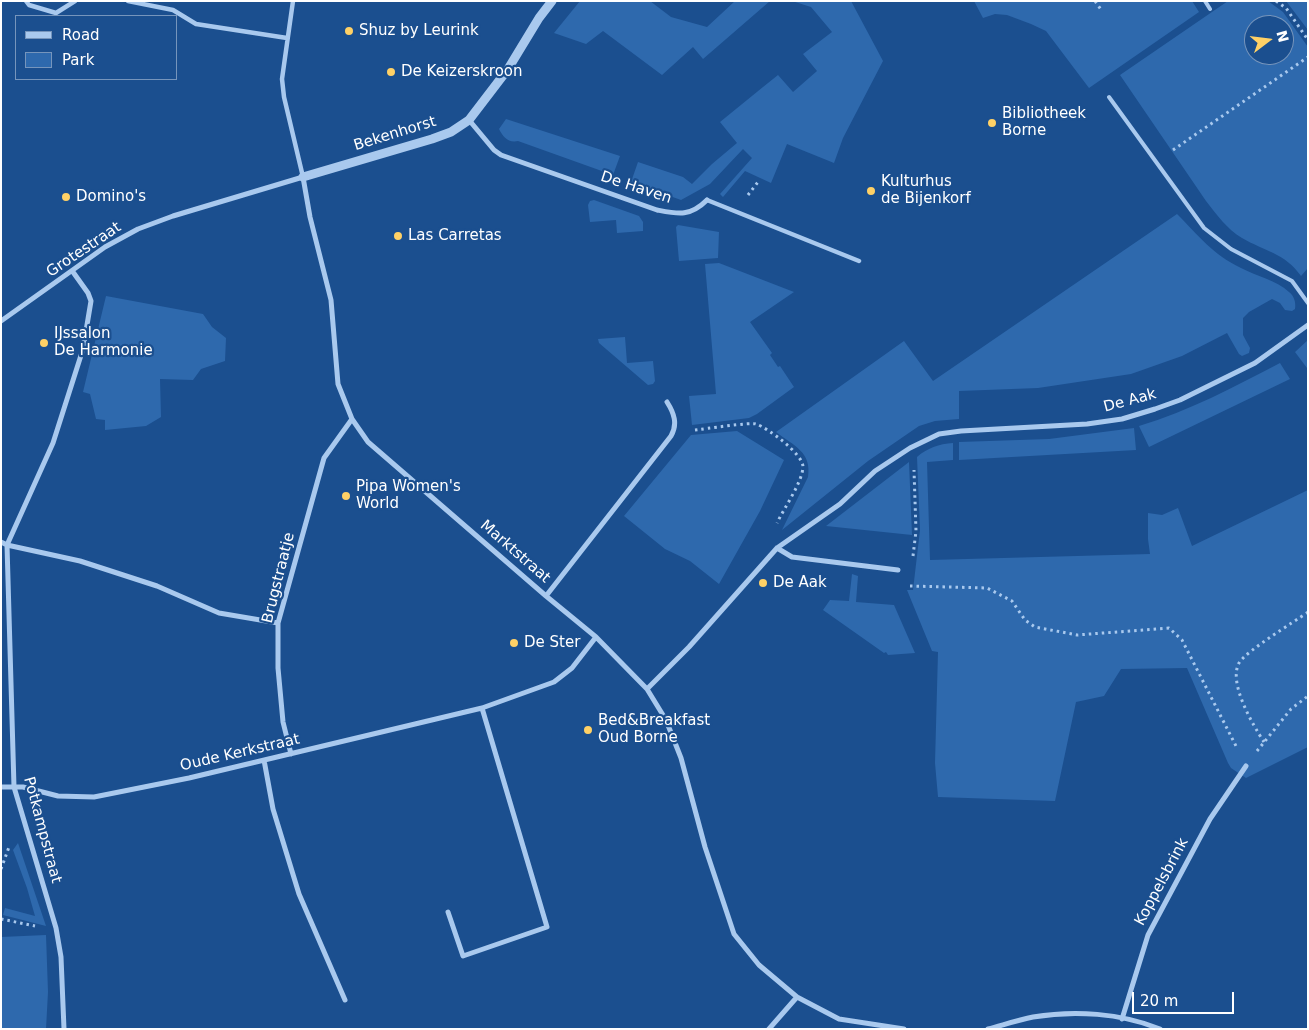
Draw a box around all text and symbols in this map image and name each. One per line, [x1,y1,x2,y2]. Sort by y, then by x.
legend [15,15,178,80]
north arrow [1244,15,1294,65]
place label: Shuz by Leurink [359,22,479,40]
marker: Shuz by Leurink [343,25,355,37]
text: Road [62,26,100,44]
text: N [1273,29,1292,44]
text: Park [62,51,94,69]
place label: De Keizerskroon [401,63,523,81]
marker: De Keizerskroon [385,66,397,78]
place label: Bibliotheek Borne [1002,105,1086,140]
street label: Bekenhorst [352,113,438,155]
marker: Bibliotheek Borne [986,117,998,129]
street label: De Haven [598,168,674,208]
place label: Kulturhus de Bijenkorf [881,173,971,208]
marker: Kulturhus de Bijenkorf [865,185,877,197]
place label: Domino's [76,188,146,206]
marker: Domino's [60,191,72,203]
street label: Grotestraat [43,219,125,281]
place label: Las Carretas [408,227,502,245]
marker: Las Carretas [392,230,404,242]
place label: IJssalon De Harmonie [54,325,153,360]
marker: IJssalon De Harmonie [38,337,50,349]
street label: De Aak [1102,385,1158,417]
place label: Pipa Women's World [356,478,461,513]
marker: Pipa Women's World [340,490,352,502]
street label: Marktstraat [476,517,554,587]
street label: Brugstraatje [259,531,299,625]
place label: De Aak [773,574,827,592]
marker: De Aak [757,577,769,589]
place label: De Ster [524,634,580,652]
marker: De Ster [508,637,520,649]
place label: Bed&Breakfast Oud Borne [598,712,710,747]
marker: Bed&Breakfast Oud Borne [582,724,594,736]
street label: Oude Kerkstraat [178,730,302,776]
street label: Potkampstraat [19,775,65,885]
street label: Koppelsbrink [1131,835,1193,929]
scale bar [1134,982,1236,1014]
text: 20 m [1140,992,1178,1010]

